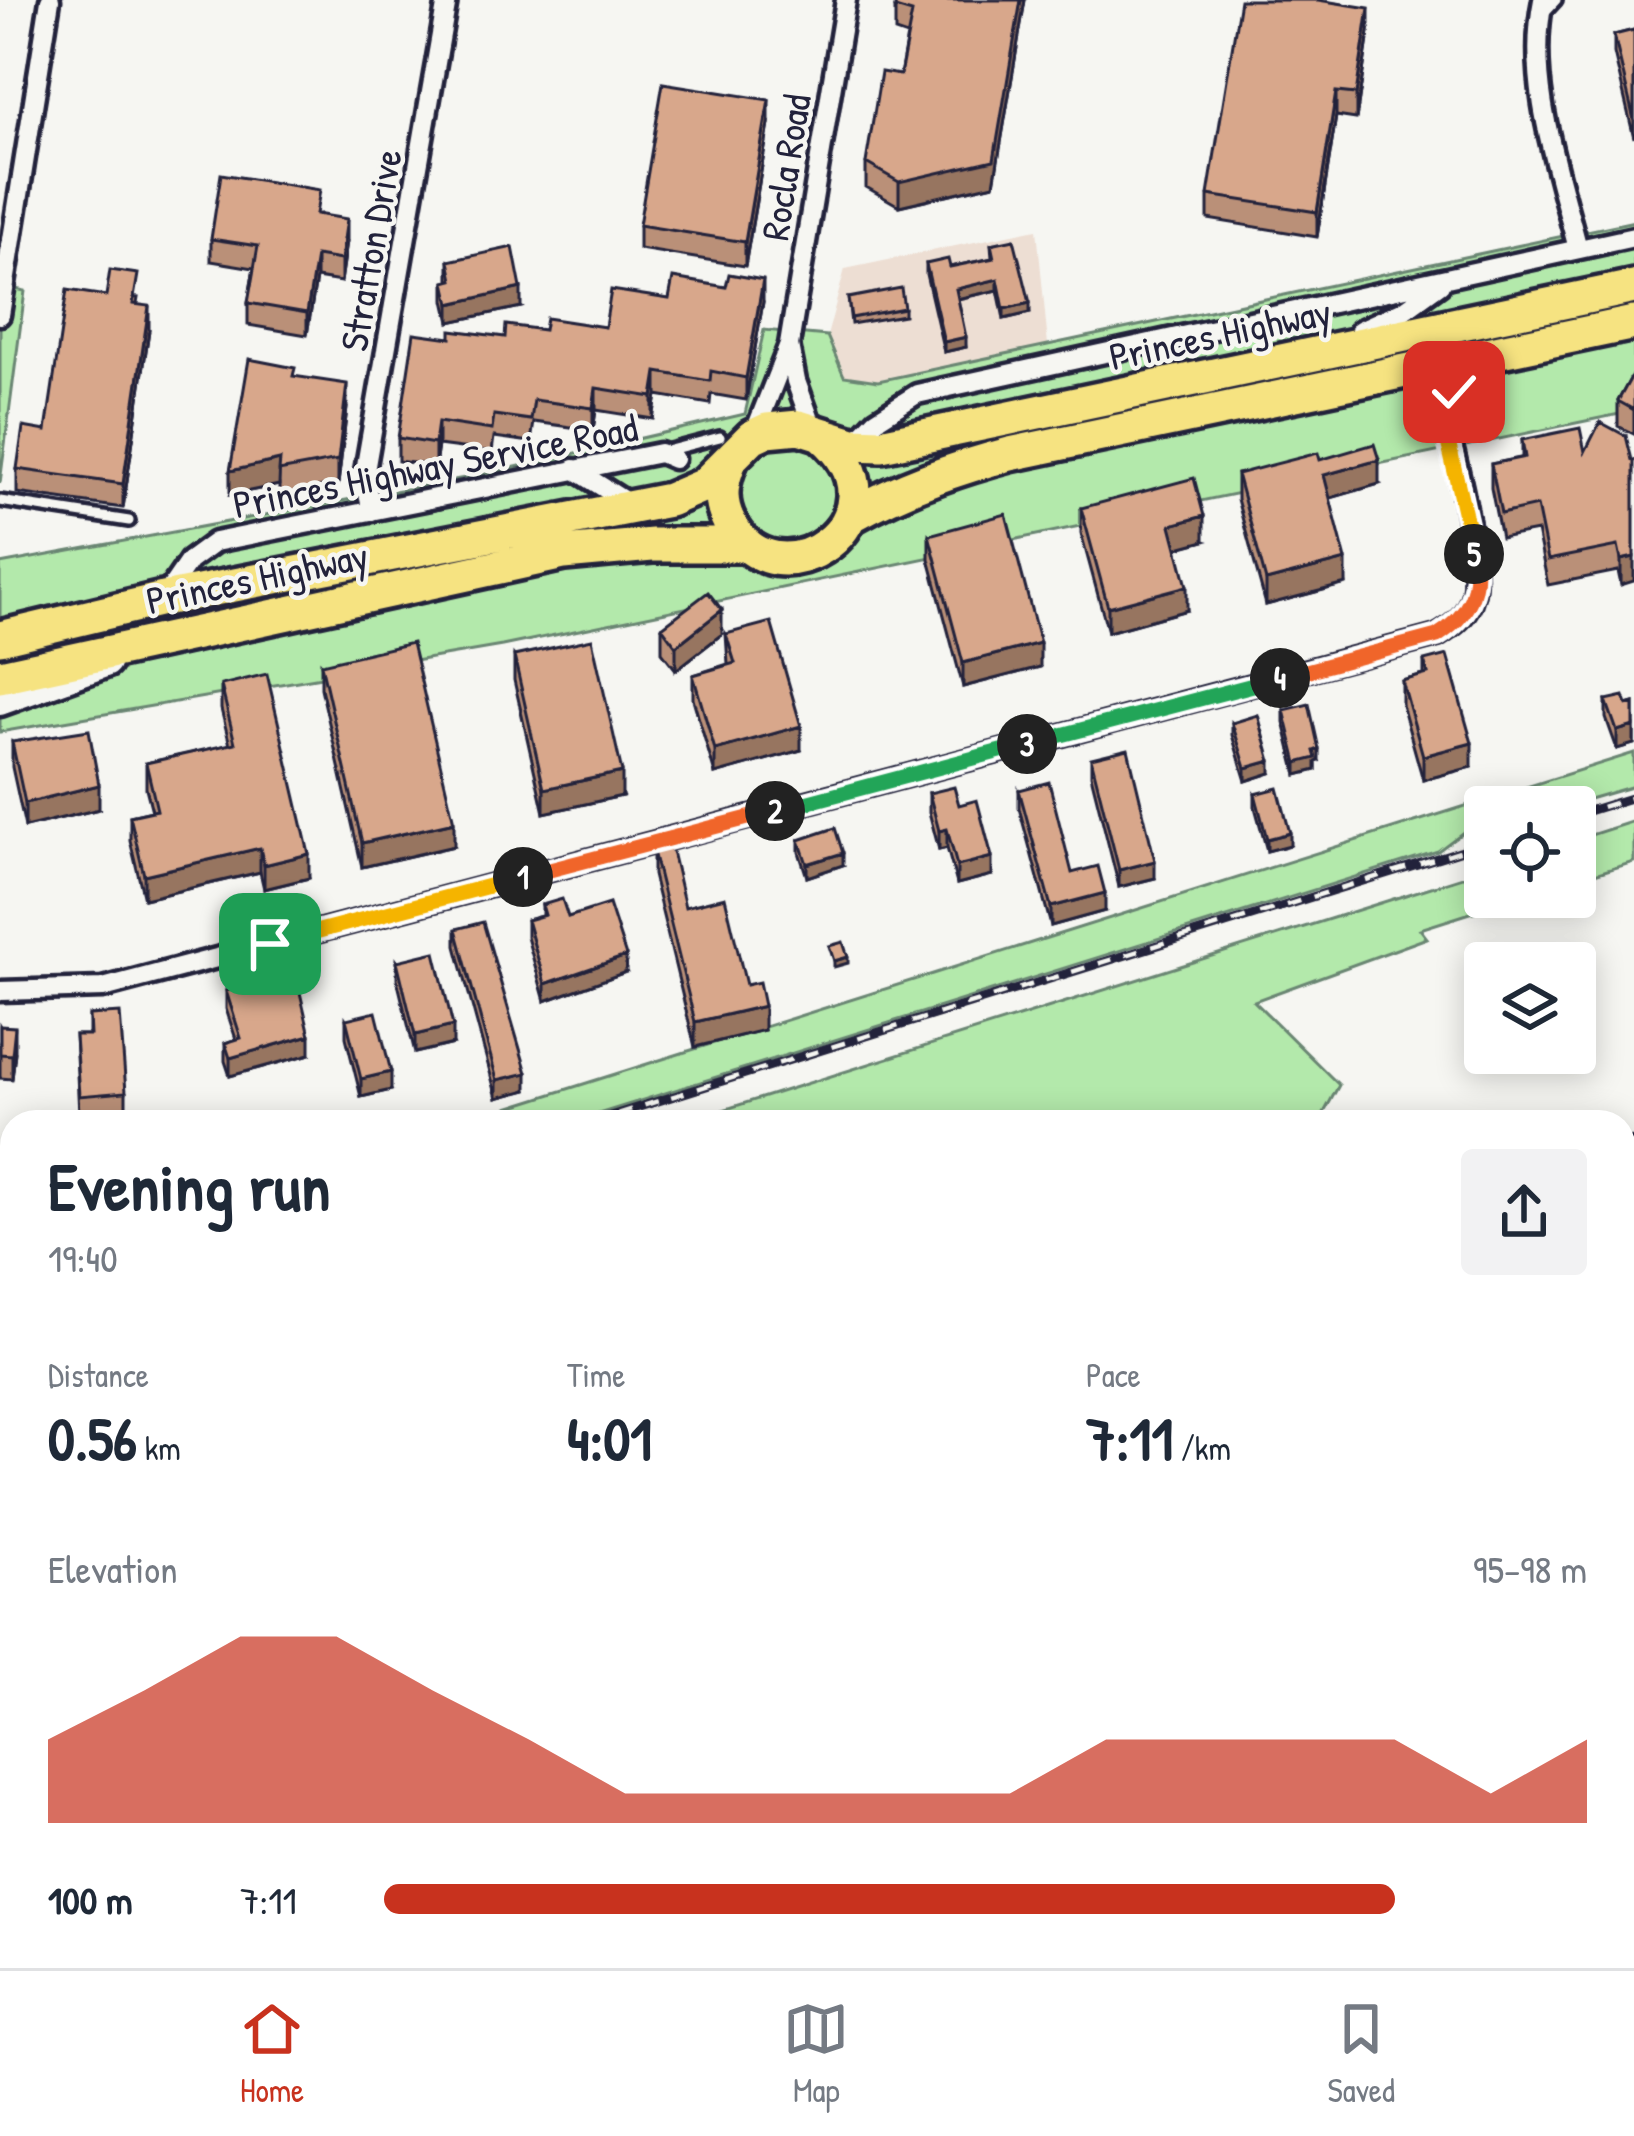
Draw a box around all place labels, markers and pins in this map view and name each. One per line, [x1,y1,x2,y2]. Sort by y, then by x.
pin [1403,341,1505,443]
pin: 5 [1444,524,1504,584]
pin: 4 [1250,648,1310,708]
pin: 3 [997,714,1057,774]
pin: 2 [745,781,805,841]
pin: 1 [493,847,553,907]
pin [219,893,321,995]

